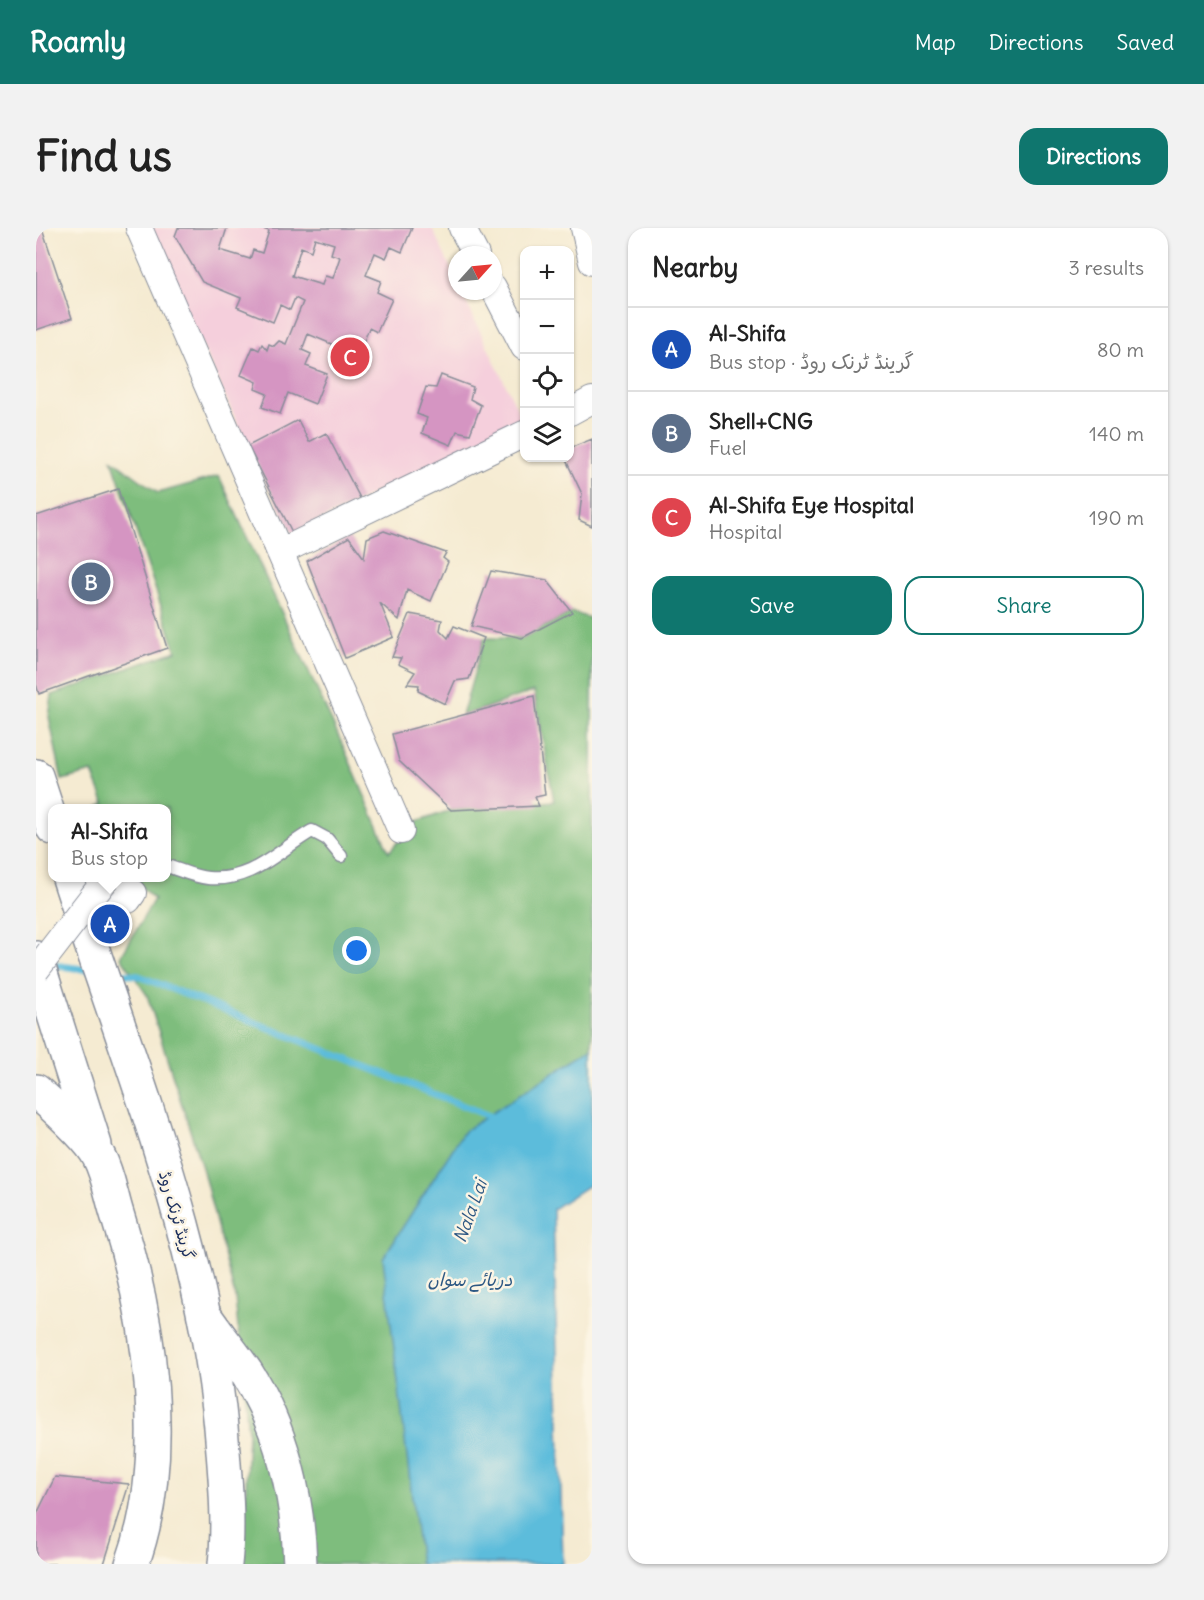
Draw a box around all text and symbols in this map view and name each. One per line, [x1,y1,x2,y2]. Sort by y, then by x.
text: Roamly [30,24,126,60]
text: Map [915,29,956,56]
text: Directions [989,29,1083,56]
text: Saved [1116,29,1174,56]
button: Directions [1019,128,1168,185]
text: Find us [36,130,172,182]
north arrow [448,246,502,300]
map controls [520,246,574,462]
button: + [520,246,574,300]
text: Nearby [652,251,738,284]
text: 3 results [1068,255,1144,280]
button: − [520,300,574,354]
text: Al-Shifa [709,319,786,347]
pin: C [330,334,370,380]
text: A [665,337,678,362]
text: 80 m [1097,337,1144,362]
text: Bus stop · گرینڈ ٹرنک روڈ [709,349,914,374]
button: locate [520,354,574,408]
text: Shell+CNG [709,407,813,435]
button: layers [520,408,574,462]
text: B [665,421,678,446]
text: 140 m [1089,421,1144,446]
text: Fuel [709,435,746,460]
text: Al-Shifa Eye Hospital [709,491,914,519]
text: C [665,505,678,530]
text: 190 m [1089,505,1144,530]
text: Hospital [709,519,782,544]
pin: B [72,560,110,604]
button: Save [652,576,892,635]
button: Share [904,576,1144,635]
popup [48,804,171,882]
text: Al-Shifa [71,817,148,845]
text: Bus stop [71,845,148,870]
pin: A [90,902,130,946]
your location [342,936,371,965]
street label: گرینڈ ٹرنک روڈ [155,1168,199,1262]
water label: Nala Lai [448,1175,493,1246]
water label: دریائے سواں [428,1268,513,1292]

